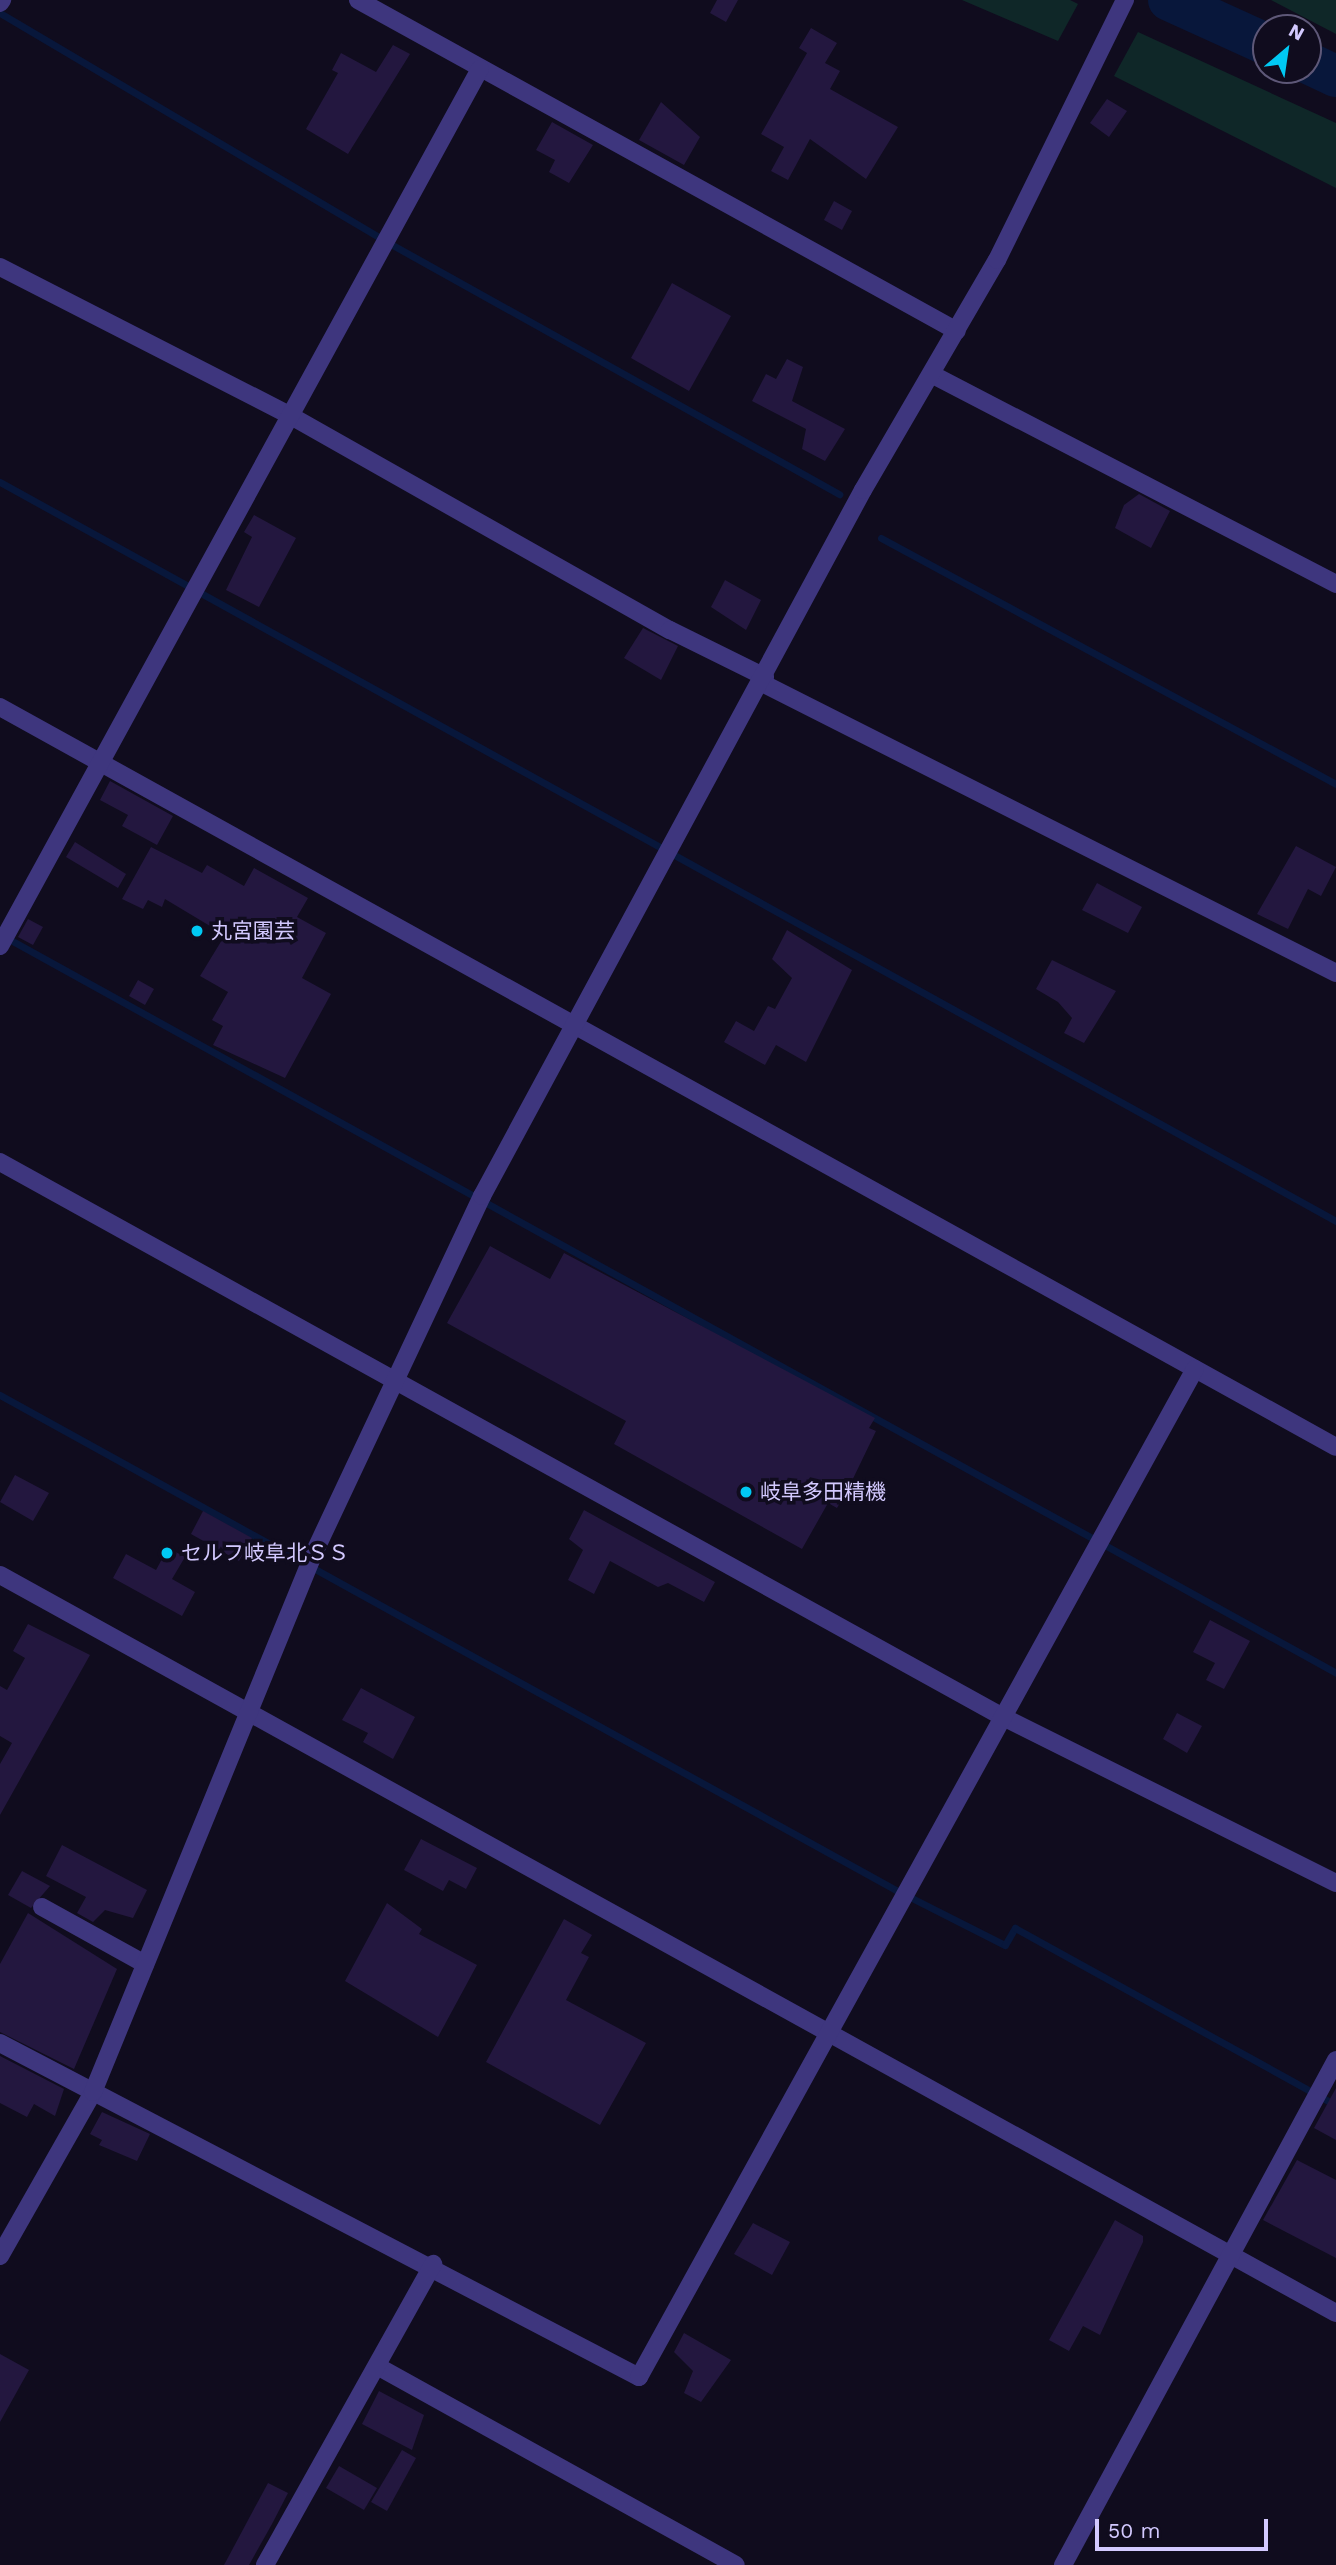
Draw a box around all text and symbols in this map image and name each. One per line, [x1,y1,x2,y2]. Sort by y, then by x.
north arrow [1252,14,1322,84]
text: N [1285,18,1308,45]
place label: 丸宮園芸 [211,918,295,944]
marker: 丸宮園芸 [189,923,205,939]
place label: 岐阜多田精機 [760,1479,886,1505]
marker: 岐阜多田精機 [738,1484,754,1500]
place label: セルフ岐阜北ＳＳ [181,1540,349,1566]
marker: セルフ岐阜北ＳＳ [159,1545,175,1561]
scale bar [1098,2506,1271,2550]
text: 50 m [1108,2518,1160,2543]

